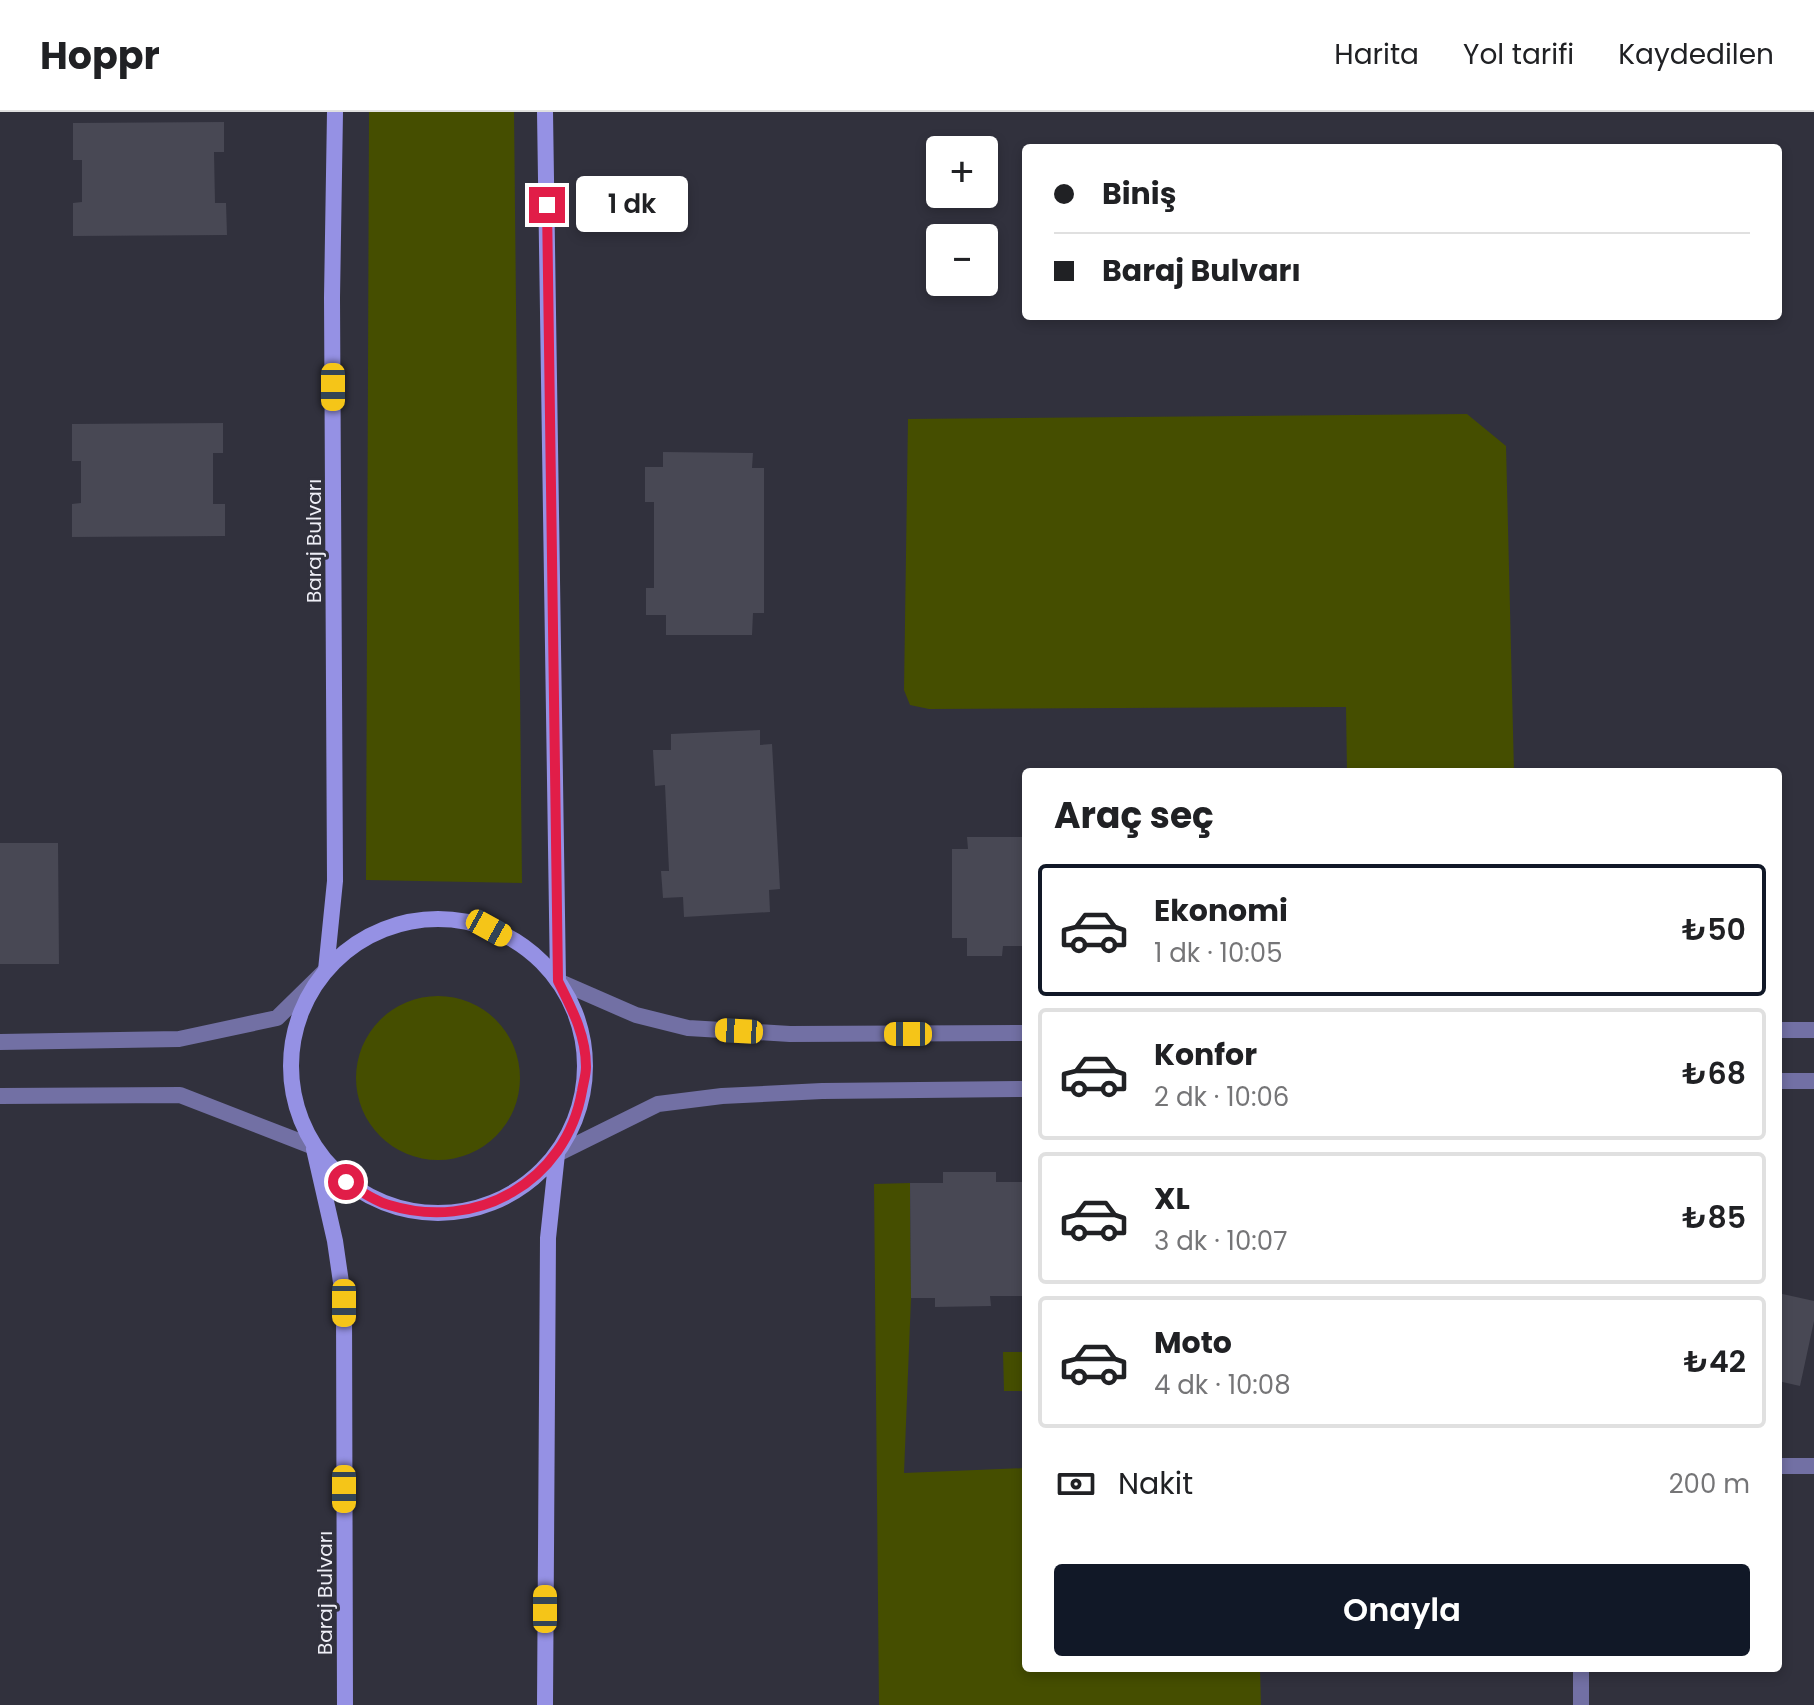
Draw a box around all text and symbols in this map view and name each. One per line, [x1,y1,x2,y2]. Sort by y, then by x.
text: Hoppr [40,29,160,82]
text: Harita [1334,35,1419,74]
text: Yol tarifi [1463,35,1574,74]
text: Kaydedilen [1618,35,1774,74]
map controls [926,136,998,296]
button: + [926,136,998,208]
text: Biniş [1102,172,1176,215]
callout: 1 dk [575,177,687,233]
text: 1 dk [608,186,656,222]
route end [529,187,565,223]
button: − [926,224,998,296]
text: Baraj Bulvarı [1102,249,1301,292]
car [321,363,345,411]
street label: Baraj Bulvarı [300,479,328,603]
text: Araç seç [1054,790,1214,841]
text: Ekonomi [1154,889,1288,932]
icon: car [1058,894,1130,966]
car [462,906,516,950]
text: ₺50 [1682,908,1746,951]
text: 1 dk · 10:05 [1154,935,1282,971]
car [714,1018,764,1044]
car [884,1022,932,1046]
text: Konfor [1154,1033,1257,1076]
icon: car [1058,1038,1130,1110]
text: ₺68 [1682,1052,1746,1095]
text: 2 dk · 10:06 [1154,1079,1289,1115]
route start [328,1164,364,1200]
text: XL [1154,1177,1190,1220]
icon: car [1058,1182,1130,1254]
text: ₺85 [1682,1196,1746,1239]
text: 3 dk · 10:07 [1154,1223,1287,1259]
car [332,1279,356,1327]
text: Moto [1154,1321,1232,1364]
icon: car [1058,1326,1130,1398]
text: ₺42 [1684,1340,1746,1383]
text: 4 dk · 10:08 [1154,1367,1291,1403]
icon: cash [1054,1462,1098,1506]
text: Nakit [1118,1462,1193,1505]
car [332,1465,356,1513]
text: 200 m [1669,1466,1750,1502]
street label: Baraj Bulvarı [311,1531,339,1655]
button: Onayla [1054,1564,1750,1656]
car [533,1585,557,1633]

